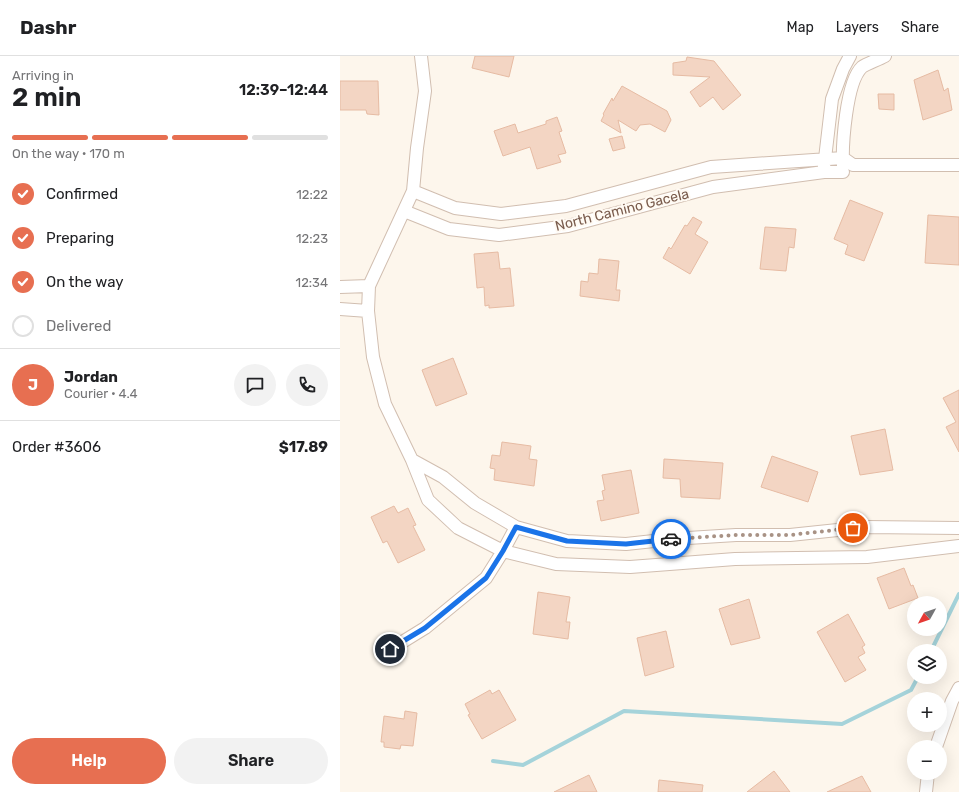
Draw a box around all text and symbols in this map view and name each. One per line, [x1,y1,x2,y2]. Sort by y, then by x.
text: Dashr [20,16,76,39]
text: Map [787,19,814,36]
text: Layers [836,19,879,36]
text: Share [901,19,939,36]
text: Arriving in [12,68,74,83]
text: 12:39–12:44 [239,81,328,99]
text: 2 min [12,82,81,113]
text: On the way · 170 m [12,146,125,161]
icon: check [12,183,34,205]
text: Confirmed [46,185,118,203]
street label: North Camino Gacela [553,185,691,235]
text: 12:22 [296,187,328,202]
icon: check [12,227,34,249]
text: Preparing [46,229,114,247]
text: 12:23 [296,231,328,246]
icon: check [12,271,34,293]
text: On the way [46,273,124,291]
text: 12:34 [296,275,328,290]
text: Delivered [46,317,111,335]
button: chat [234,364,276,406]
button: phone [286,364,328,406]
text: Jordan [64,368,118,386]
text: J [28,376,38,394]
text: Courier · 4.4 [64,386,138,401]
text: Order #3606 [12,438,101,456]
text: $17.89 [279,438,328,456]
pin [836,511,870,545]
icon: bag [842,517,864,539]
courier [651,519,691,559]
icon: car [660,528,682,550]
north arrow [907,596,947,636]
map controls [907,596,947,780]
pin [373,632,407,666]
icon: home [379,638,401,660]
button: layers [907,644,947,684]
button: + [907,692,947,732]
button: Help [12,738,166,784]
button: Share [174,738,328,784]
button: − [907,740,947,780]

